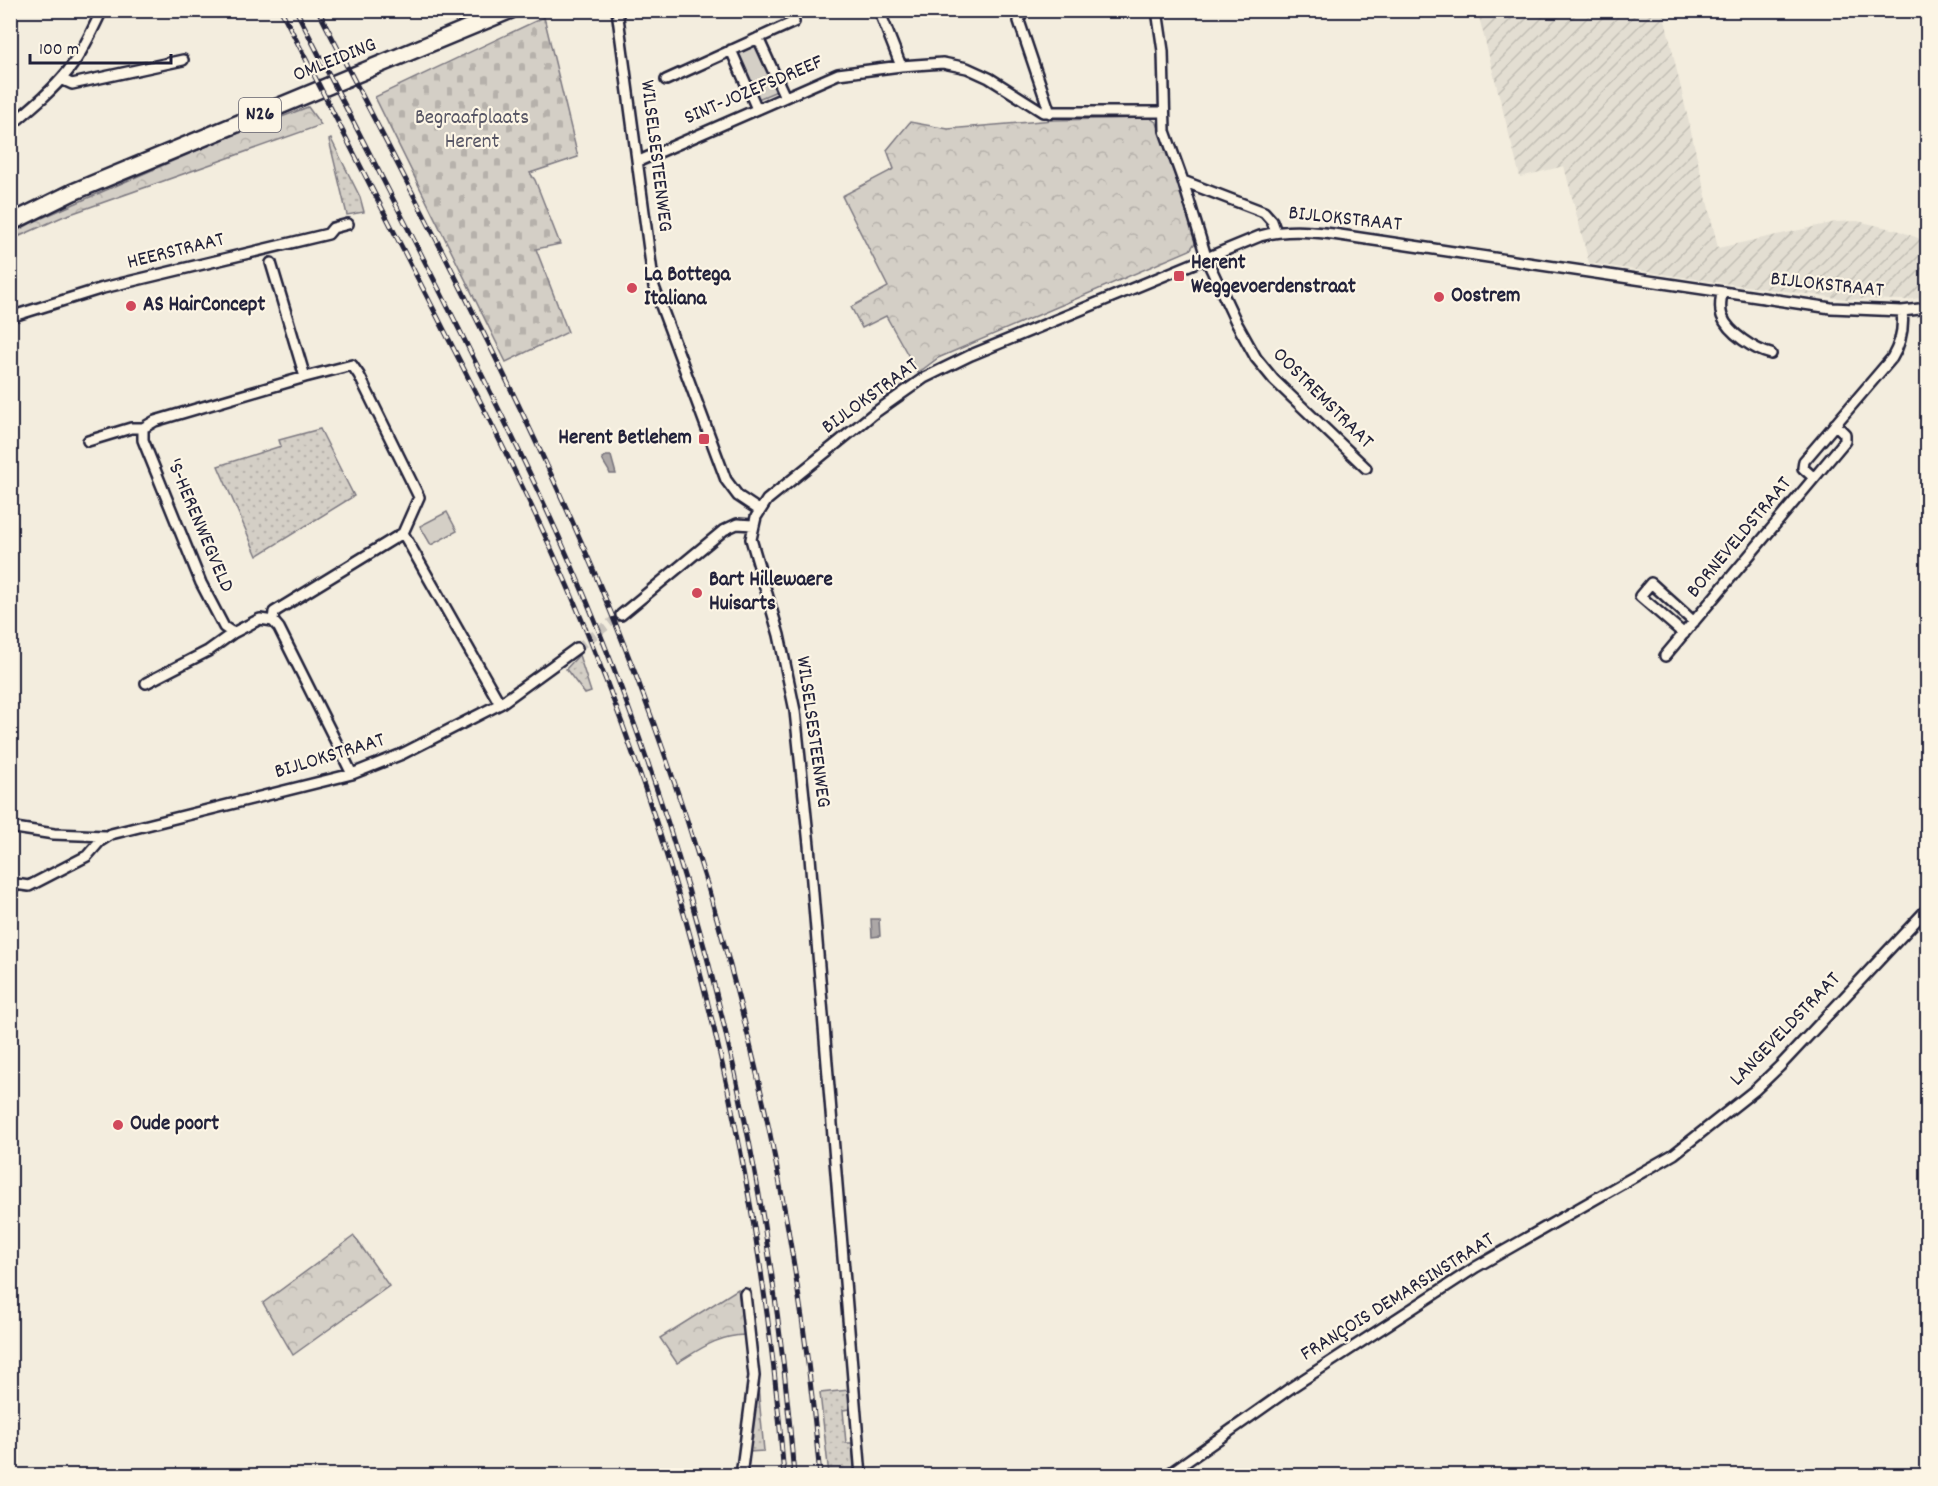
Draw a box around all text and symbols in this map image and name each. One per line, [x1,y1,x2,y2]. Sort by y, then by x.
scale bar [30,27,171,65]
street label: OMLEIDING [289,31,381,91]
text: 100 m [39,38,79,63]
street label: SINT-JOZEFSDREEF [680,48,829,134]
street label: WILSELSESTEENWEG [631,78,679,234]
road number: N26 [239,98,281,132]
park label: Begraafplaats Herent [415,104,529,158]
street label: BIJLOKSTRAAT [1287,199,1404,241]
street label: HEERSTRAAT [124,225,228,279]
place label: Herent Weggevoerdenstraat [1191,249,1356,303]
place label: La Bottega Italiana [644,261,731,315]
street label: BIJLOKSTRAAT [1769,265,1886,307]
marker: Herent Weggevoerdenstraat [1172,269,1186,283]
marker: La Bottega Italiana [625,281,639,295]
place label: Oostrem [1451,282,1520,312]
marker: Oostrem [1432,290,1446,304]
place label: AS HairConcept [143,291,266,321]
marker: AS HairConcept [124,299,138,313]
street label: OOSTREMSTRAAT [1264,341,1380,457]
street label: BIJLOKSTRAAT [816,351,926,443]
place label: Herent Betlehem [558,424,692,454]
marker: Herent Betlehem [697,432,711,446]
street label: 'S-HERENWEGVELD [157,455,241,597]
street label: BORNEVELDSTRAAT [1680,470,1800,605]
place label: Bart Hillewaere Huisarts [709,566,833,620]
marker: Bart Hillewaere Huisarts [690,586,704,600]
street label: WILSELSESTEENWEG [787,654,837,810]
street label: BIJLOKSTRAAT [271,726,389,788]
street label: LANGEVELDSTRAAT [1724,966,1849,1094]
place label: Oude poort [130,1110,219,1140]
marker: Oude poort [111,1118,125,1132]
street label: FRANÇOIS DEMARSINSTRAAT [1295,1226,1501,1370]

